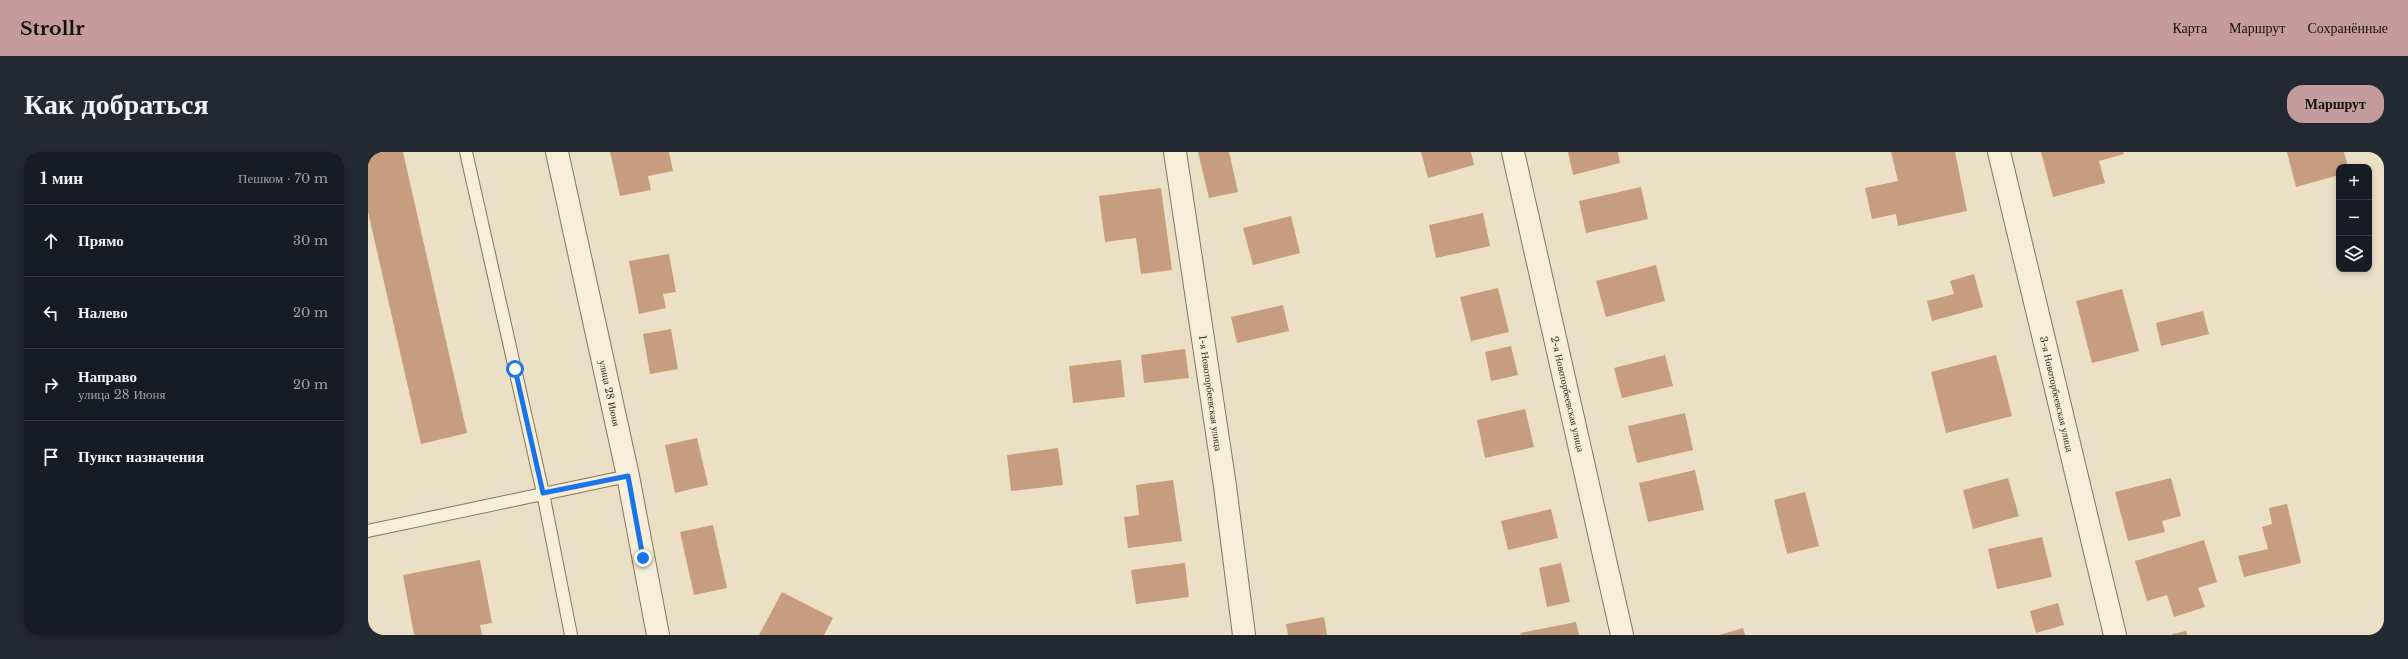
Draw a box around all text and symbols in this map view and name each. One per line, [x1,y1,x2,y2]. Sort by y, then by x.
text: Strollr [20,17,85,40]
text: Карта [2172,19,2207,37]
text: Маршрут [2229,19,2285,37]
text: Сохранённые [2307,19,2388,37]
button: Маршрут [2287,85,2384,123]
text: Как добраться [24,87,209,122]
map controls [2336,164,2372,272]
button: + [2336,164,2372,200]
text: 1 мин [40,168,83,189]
text: Пешком · 70 m [238,170,328,187]
button: − [2336,200,2372,236]
icon: ahead [40,230,62,252]
text: Прямо [78,231,124,250]
text: 30 m [293,232,328,249]
button: layers [2336,236,2372,272]
icon: left [40,302,62,324]
text: Налево [78,303,128,322]
text: 20 m [293,304,328,321]
street label: 1-я Новоторбеевская улица [1196,334,1225,452]
street label: 2-я Новоторбеевская улица [1548,335,1587,454]
street label: 3-я Новоторбеевская улица [2037,335,2076,454]
street label: улица 28 Июня [596,359,623,428]
route start [506,360,524,378]
text: Направо [78,367,137,386]
icon: right [40,374,62,396]
text: 20 m [293,376,328,393]
text: улица 28 Июня [78,386,166,403]
icon: arrive [40,446,62,468]
text: Пункт назначения [78,447,204,466]
route end [634,549,652,567]

